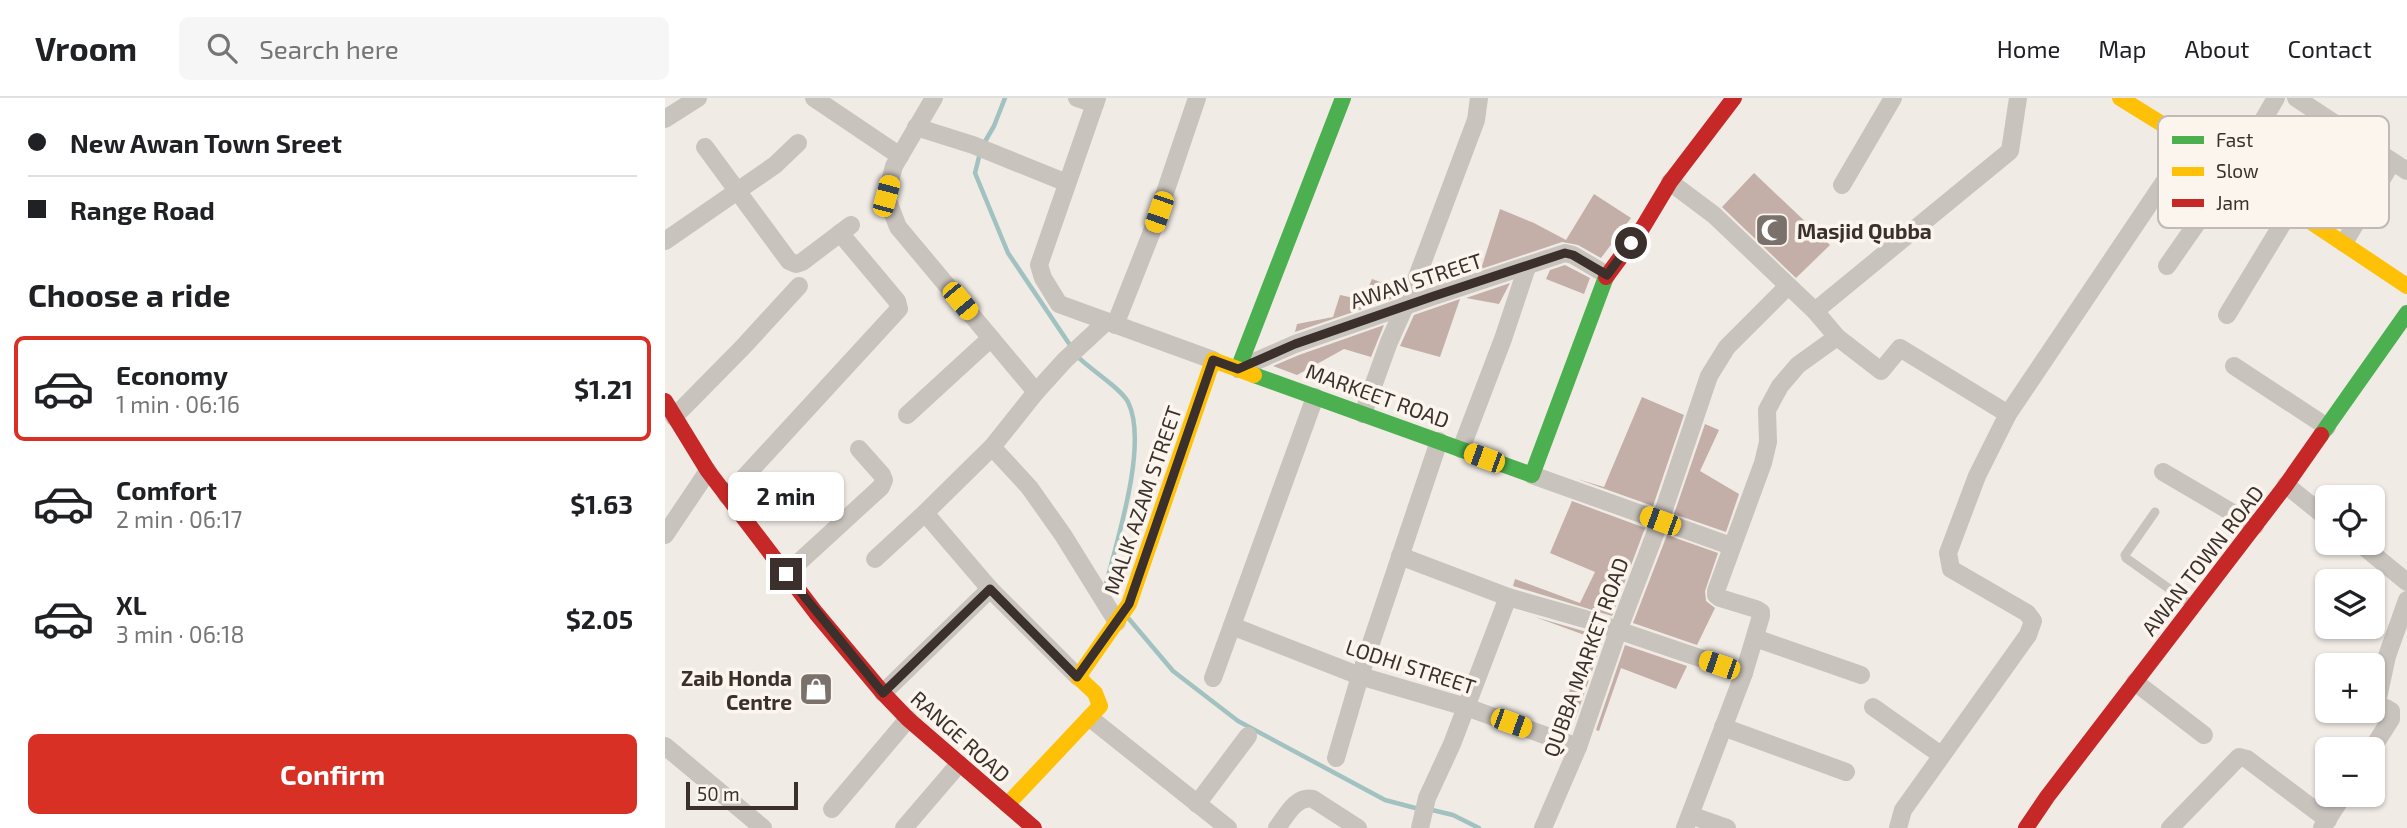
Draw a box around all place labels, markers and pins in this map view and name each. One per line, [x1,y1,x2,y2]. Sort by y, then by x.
mosque icon: Masjid Qubba [1753,211,1791,249]
place label: Masjid Qubba [1797,218,1932,244]
place label: Zaib Honda Centre [681,665,792,714]
shop icon: Zaib Honda Centre [797,670,835,708]

